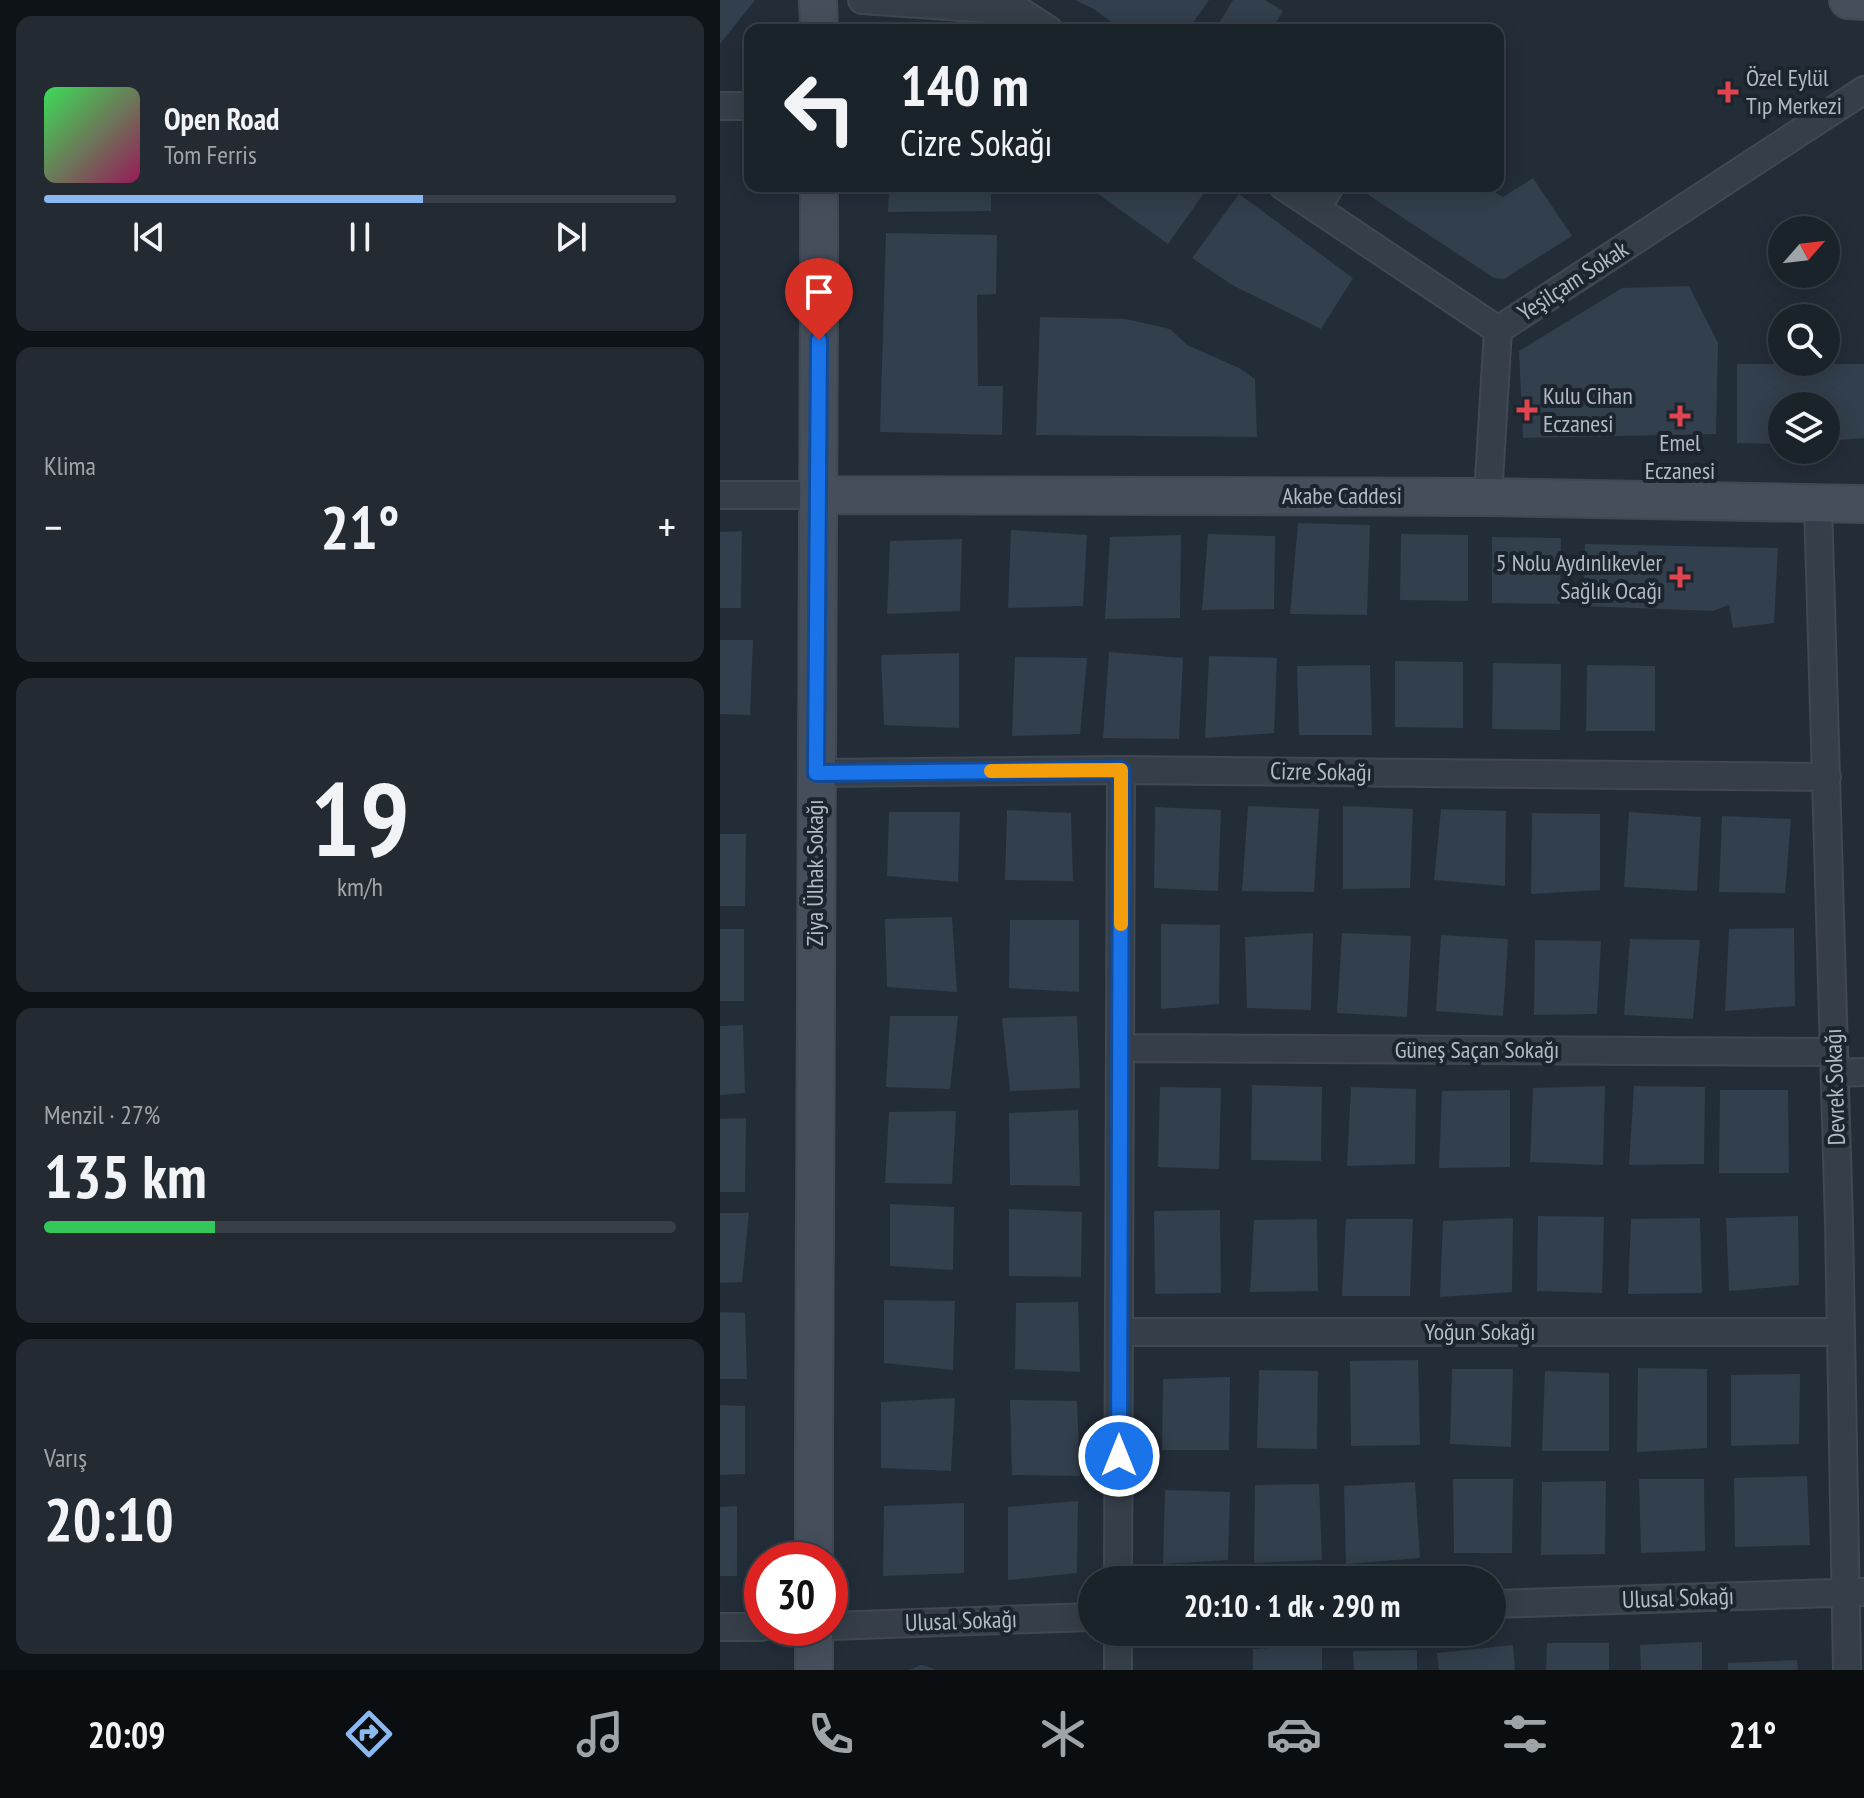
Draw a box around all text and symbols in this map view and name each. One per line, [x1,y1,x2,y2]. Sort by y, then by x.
text: 140 m [900,49,1029,121]
icon: left [768,56,872,160]
place label: Özel Eylül Tıp Merkezi [1746,62,1842,121]
marker: Özel Eylül Tıp Merkezi [1717,81,1739,103]
text: Open Road [164,99,279,138]
text: Cizre Sokağı [900,119,1052,166]
text: Tom Ferris [164,138,257,171]
icon: previous [127,215,171,259]
icon: pause [338,215,382,259]
icon: next [549,215,593,259]
north arrow [1768,216,1840,288]
map controls [1768,216,1840,464]
street label: Yeşilçam Sokak [1512,233,1634,328]
pin [785,258,853,340]
icon: arrive [797,270,841,314]
button: search [1768,304,1840,376]
place label: Kulu Cihan Eczanesi [1543,380,1633,439]
button: layers [1768,392,1840,464]
marker: Kulu Cihan Eczanesi [1518,401,1536,419]
marker: Emel Eczanesi [1671,407,1689,425]
place label: Emel Eczanesi [1645,427,1715,486]
text: Klima [44,449,96,482]
street label: Akabe Caddesi [1282,480,1402,511]
text: 21° [320,488,400,566]
text: − [44,498,62,555]
text: + [658,498,676,555]
place label: 5 Nolu Aydınlıkevler Sağlık Ocağı [1496,547,1662,606]
marker: 5 Nolu Aydınlıkevler Sağlık Ocağı [1669,566,1691,588]
text: 19 [310,750,410,885]
street label: Cizre Sokağı [1270,755,1372,788]
street label: Ziya Ülhak Sokağı [799,800,830,946]
text: km/h [337,870,383,903]
street label: Devrek Sokağı [1817,1028,1852,1146]
street label: Güneş Saçan Sokağı [1395,1034,1559,1065]
text: Menzil · 27% [44,1098,160,1131]
text: 135 km [44,1137,207,1215]
street label: Yoğun Sokağı [1424,1316,1536,1347]
position arrow [1077,1414,1161,1498]
text: Varış [44,1441,87,1474]
text: 20:10 [44,1480,174,1558]
speed limit sign: 30 [744,1542,848,1646]
street label: Ulusal Sokağı [1621,1580,1735,1615]
text: 20:10 · 1 dk · 290 m [1184,1586,1400,1625]
street label: Ulusal Sokağı [904,1603,1018,1638]
icon: directions [341,1706,397,1762]
icon: music [572,1706,628,1762]
icon: phone [803,1706,859,1762]
icon: climate [1035,1706,1091,1762]
icon: car [1266,1706,1322,1762]
icon: filters [1497,1706,1553,1762]
text: 20:09 [88,1711,166,1758]
text: 21° [1729,1711,1776,1758]

